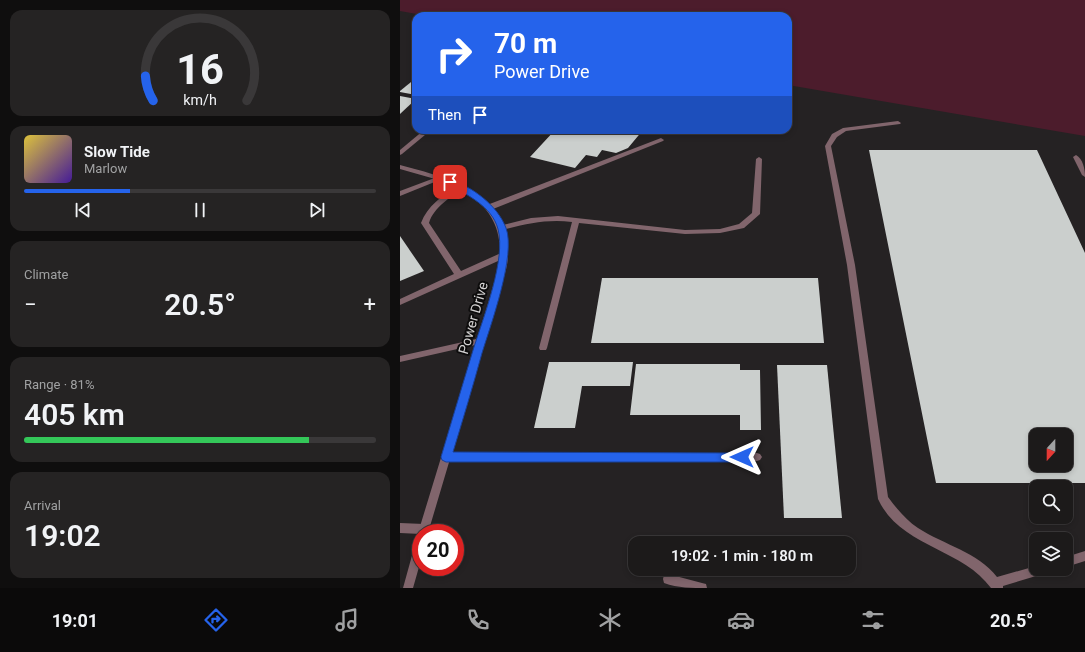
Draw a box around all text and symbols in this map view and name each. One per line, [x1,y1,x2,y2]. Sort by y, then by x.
text: 70 m [494,27,557,60]
icon: right [428,28,480,80]
text: 16 [176,45,224,94]
text: Power Drive [494,61,590,82]
text: km/h [183,91,217,107]
icon: arrive [469,104,491,126]
text: Then [428,106,461,124]
text: Slow Tide [84,143,150,161]
text: Marlow [84,161,127,176]
pin [433,165,467,199]
icon: arrive [439,171,461,193]
icon: previous [72,199,94,221]
icon: pause [189,199,211,221]
icon: next [306,199,328,221]
text: Climate [24,267,68,282]
street label: Power Drive [455,280,491,356]
text: 20.5° [164,287,236,322]
text: − [24,292,37,317]
text: + [364,292,376,317]
text: Range · 81% [24,377,94,392]
text: 405 km [24,397,125,432]
north arrow [1029,428,1073,472]
map controls [1029,428,1073,576]
position arrow [721,436,763,478]
button: search [1029,480,1073,524]
text: Arrival [24,498,61,513]
text: 19:02 [24,518,101,553]
speed limit sign: 20 [412,524,464,576]
button: layers [1029,532,1073,576]
text: 19:02 · 1 min · 180 m [671,547,813,565]
icon: directions [202,606,230,634]
icon: music [333,606,361,634]
icon: phone [464,606,492,634]
icon: climate [596,606,624,634]
icon: car [727,606,755,634]
icon: filters [859,606,887,634]
text: 19:01 [52,610,98,631]
text: 20.5° [990,610,1033,631]

